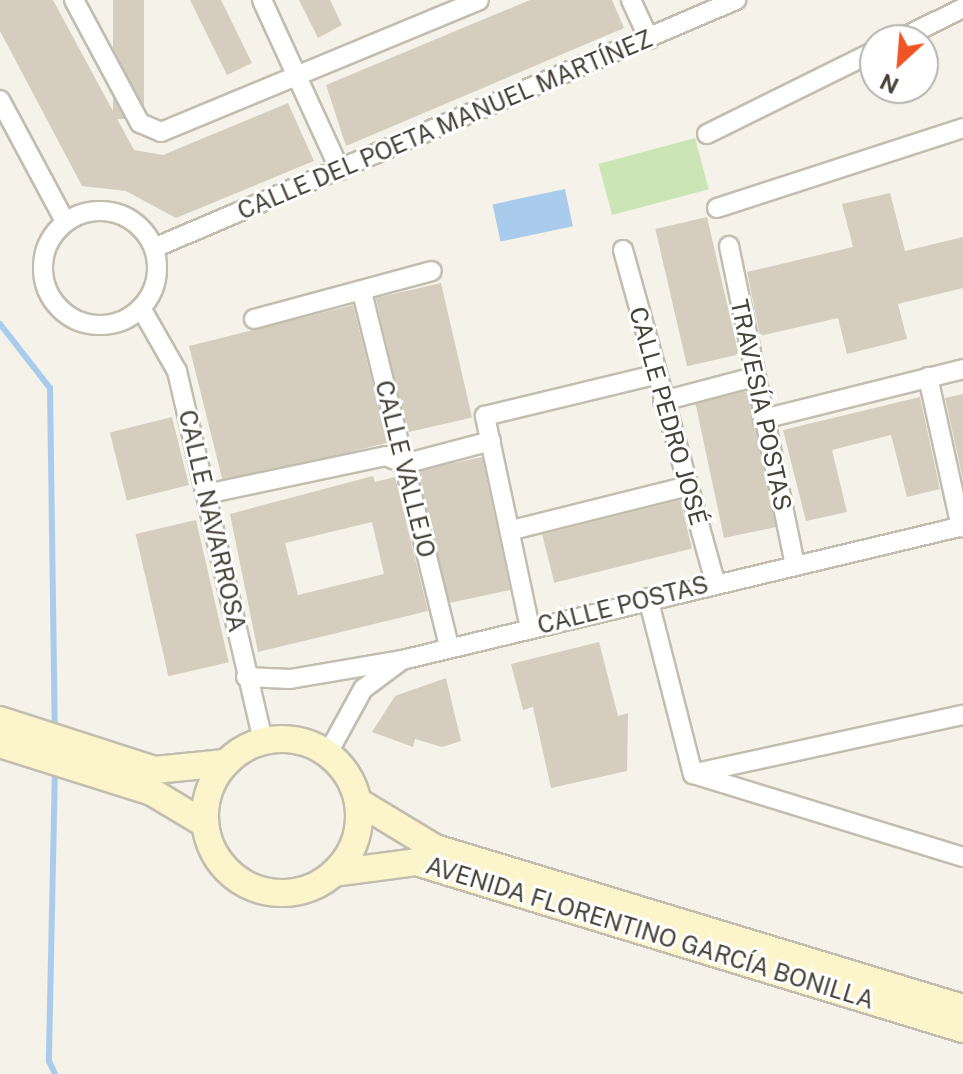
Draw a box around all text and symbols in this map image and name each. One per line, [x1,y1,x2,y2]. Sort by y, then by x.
street label: CALLE DEL POETA MANUEL MARTÍNEZ [233,24,657,226]
north arrow [859,24,939,104]
text: N [876,68,903,99]
street label: TRAVESÍA POSTAS [725,297,797,513]
street label: CALLE PEDRO JOSÉ [623,303,713,529]
street label: CALLE VALLEJO [369,377,441,561]
street label: CALLE NAVARROSA [172,407,252,635]
street label: CALLE POSTAS [535,570,711,640]
street label: AVENIDA FLORENTINO GARCÍA BONILLA [423,851,877,1015]

